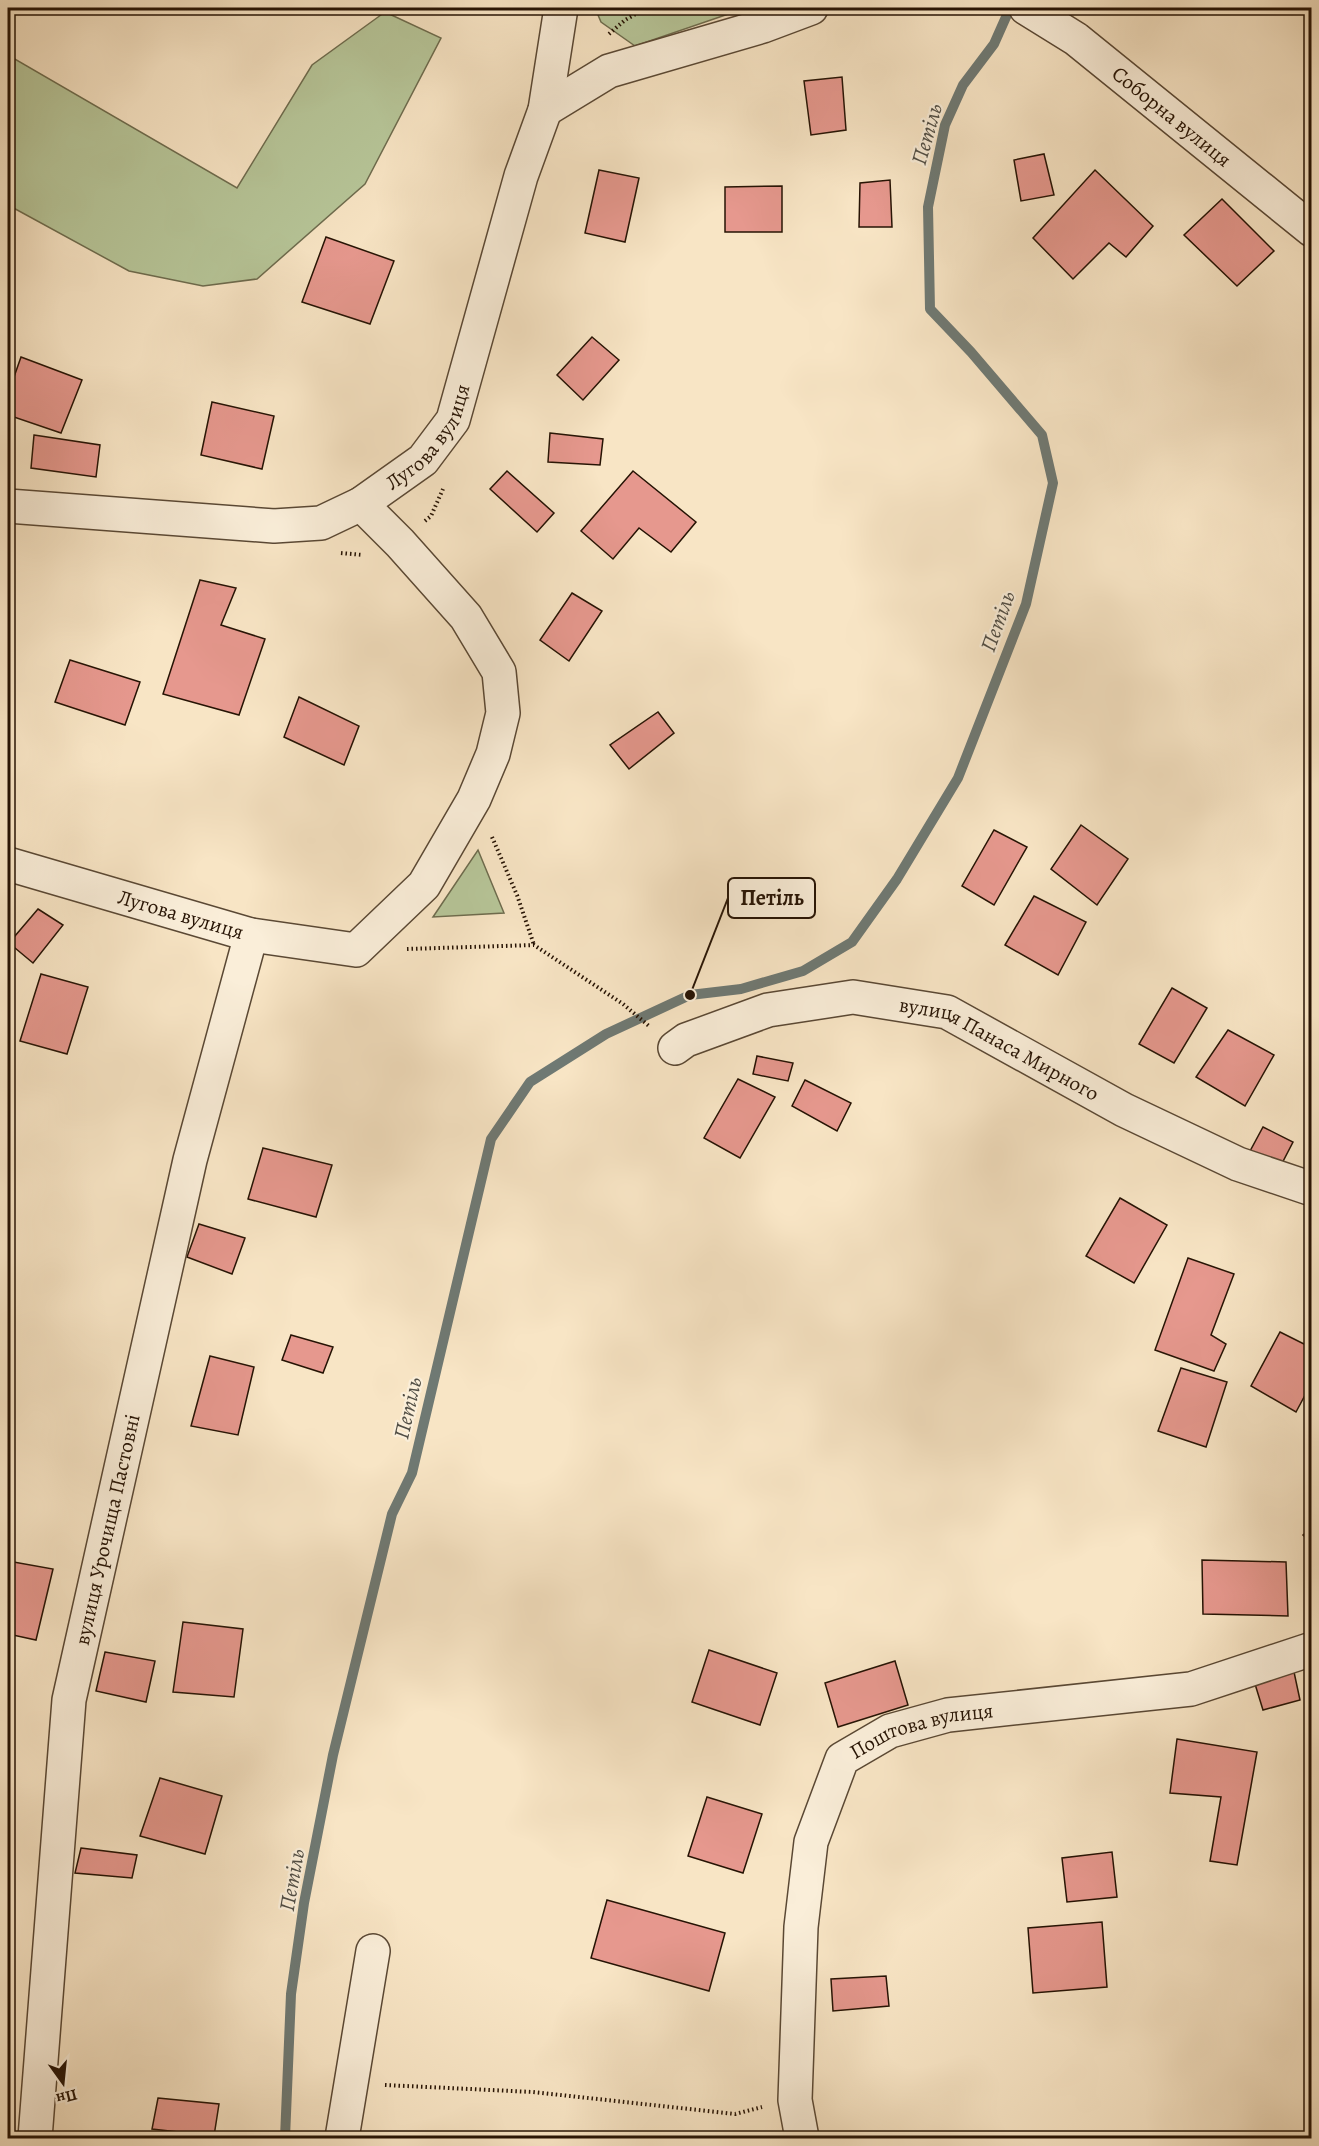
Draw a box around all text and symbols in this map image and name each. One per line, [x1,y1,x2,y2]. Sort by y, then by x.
street label: Соборна вулиця [1106,60,1237,173]
water label: Петіль [904,100,950,169]
street label: Лугова вулиця [380,381,476,496]
water label: Петіль [973,587,1023,656]
callout: Петіль [728,878,815,918]
street label: Лугова вулиця [115,883,247,946]
text: Петіль [740,883,804,913]
street label: вулиця Панаса Мирного [897,991,1104,1108]
water label: Петіль [386,1374,430,1442]
street label: вулиця Урочища Пастовні [68,1411,147,1648]
street label: Поштова вулиця [844,1696,995,1766]
water label: Петіль [272,1847,312,1914]
north arrow [33,2053,93,2113]
text: Пн [54,2083,80,2110]

